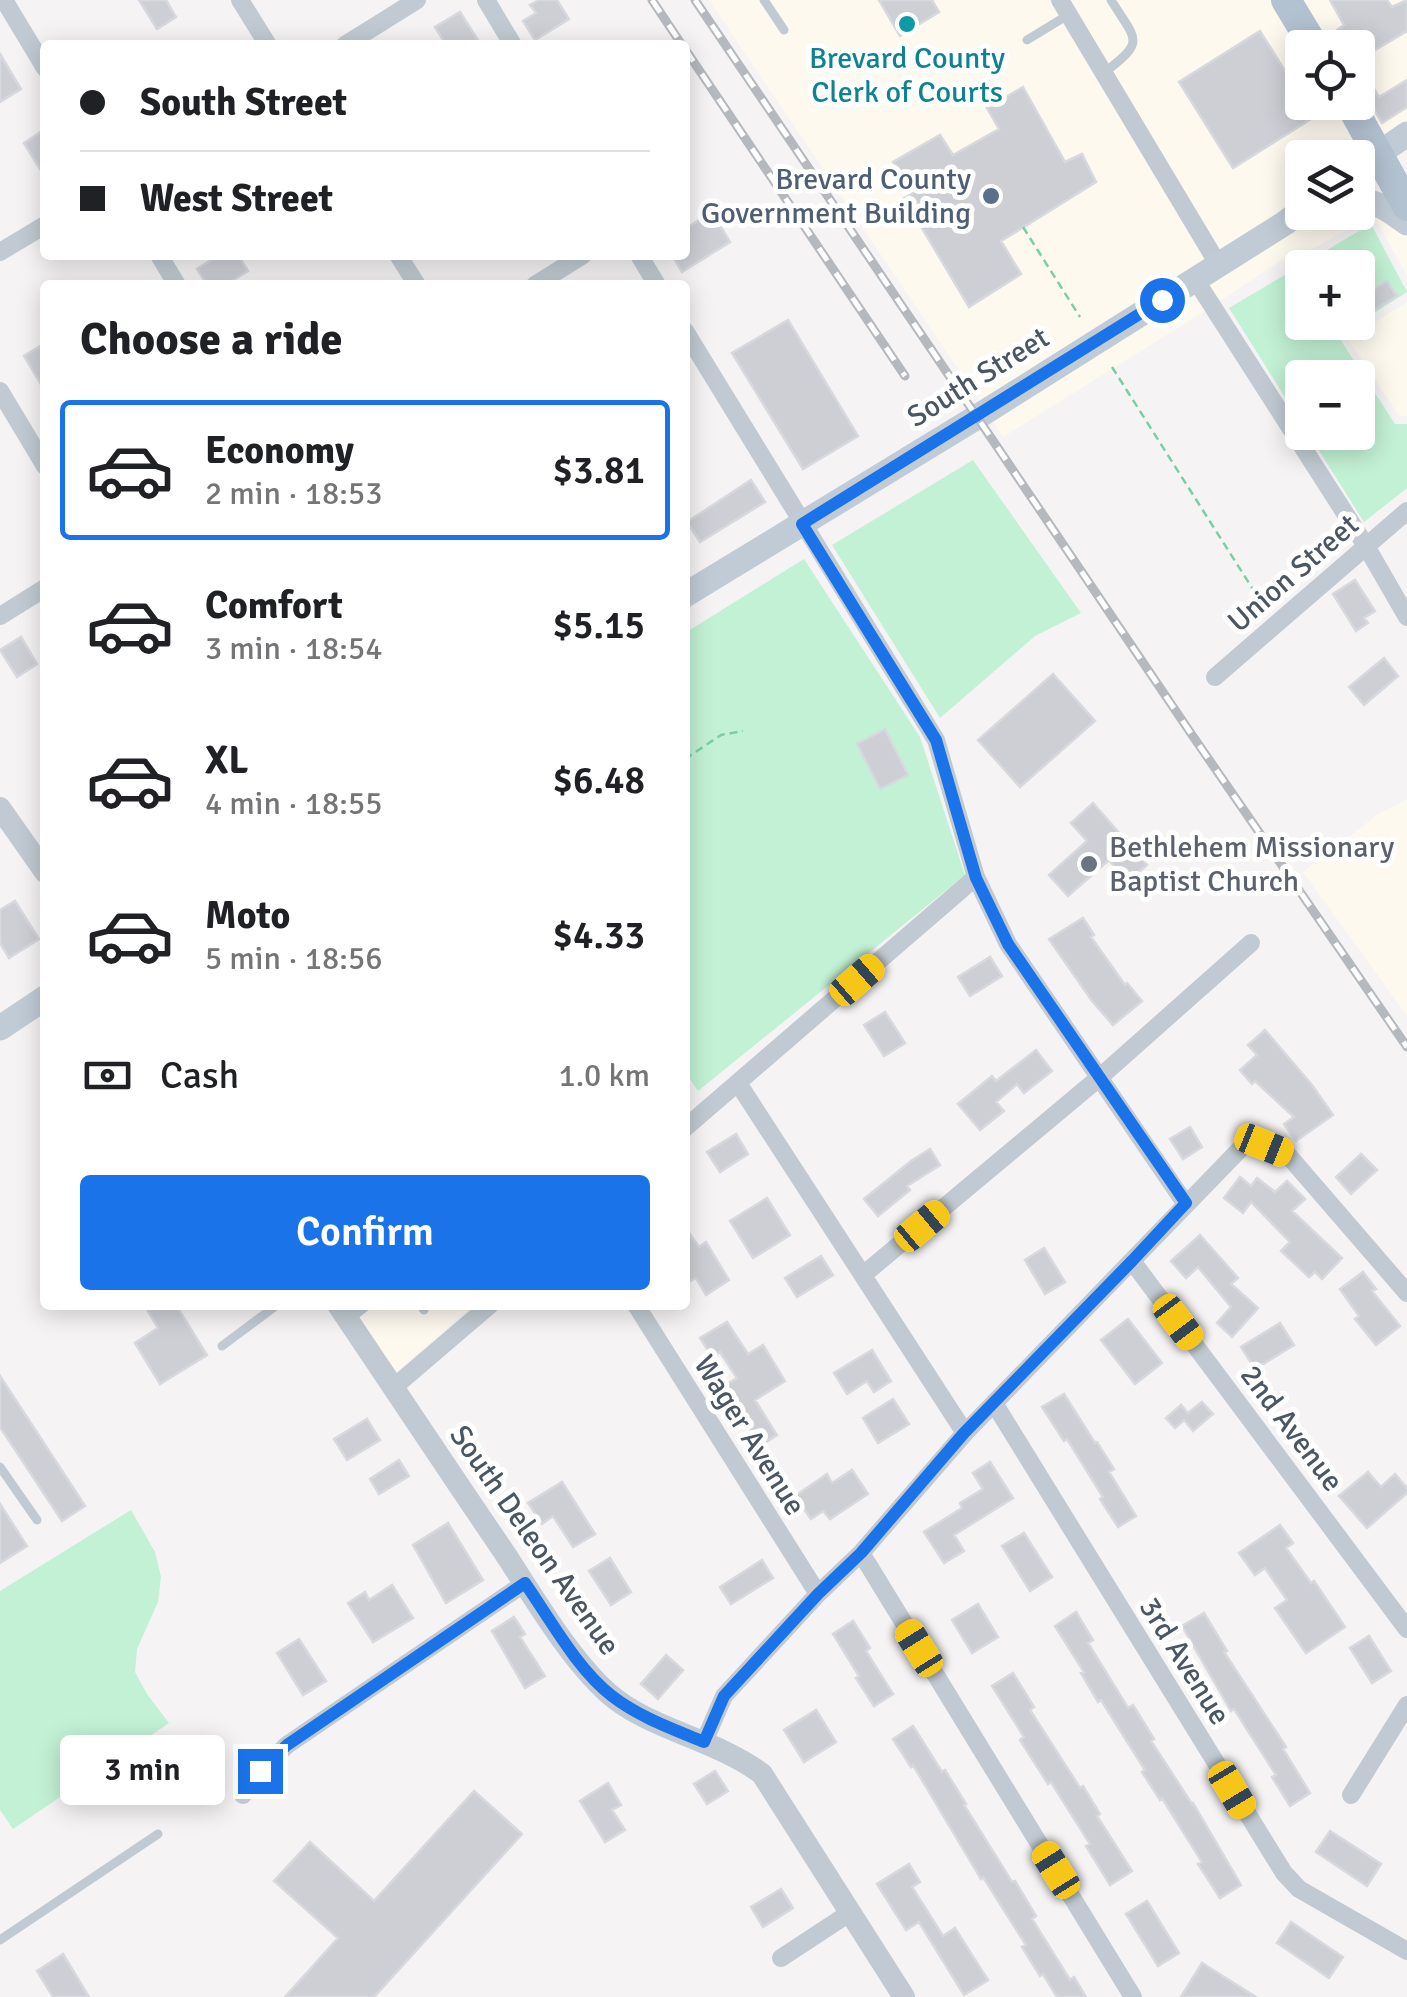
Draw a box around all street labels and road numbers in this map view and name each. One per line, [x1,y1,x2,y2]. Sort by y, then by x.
street label: South Street [900,319,1056,436]
street label: Union Street [1220,507,1366,640]
street label: Wager Avenue [686,1348,813,1522]
street label: 2nd Avenue [1232,1358,1351,1499]
street label: South Deleon Avenue [441,1418,628,1663]
street label: 3rd Avenue [1131,1591,1238,1732]

